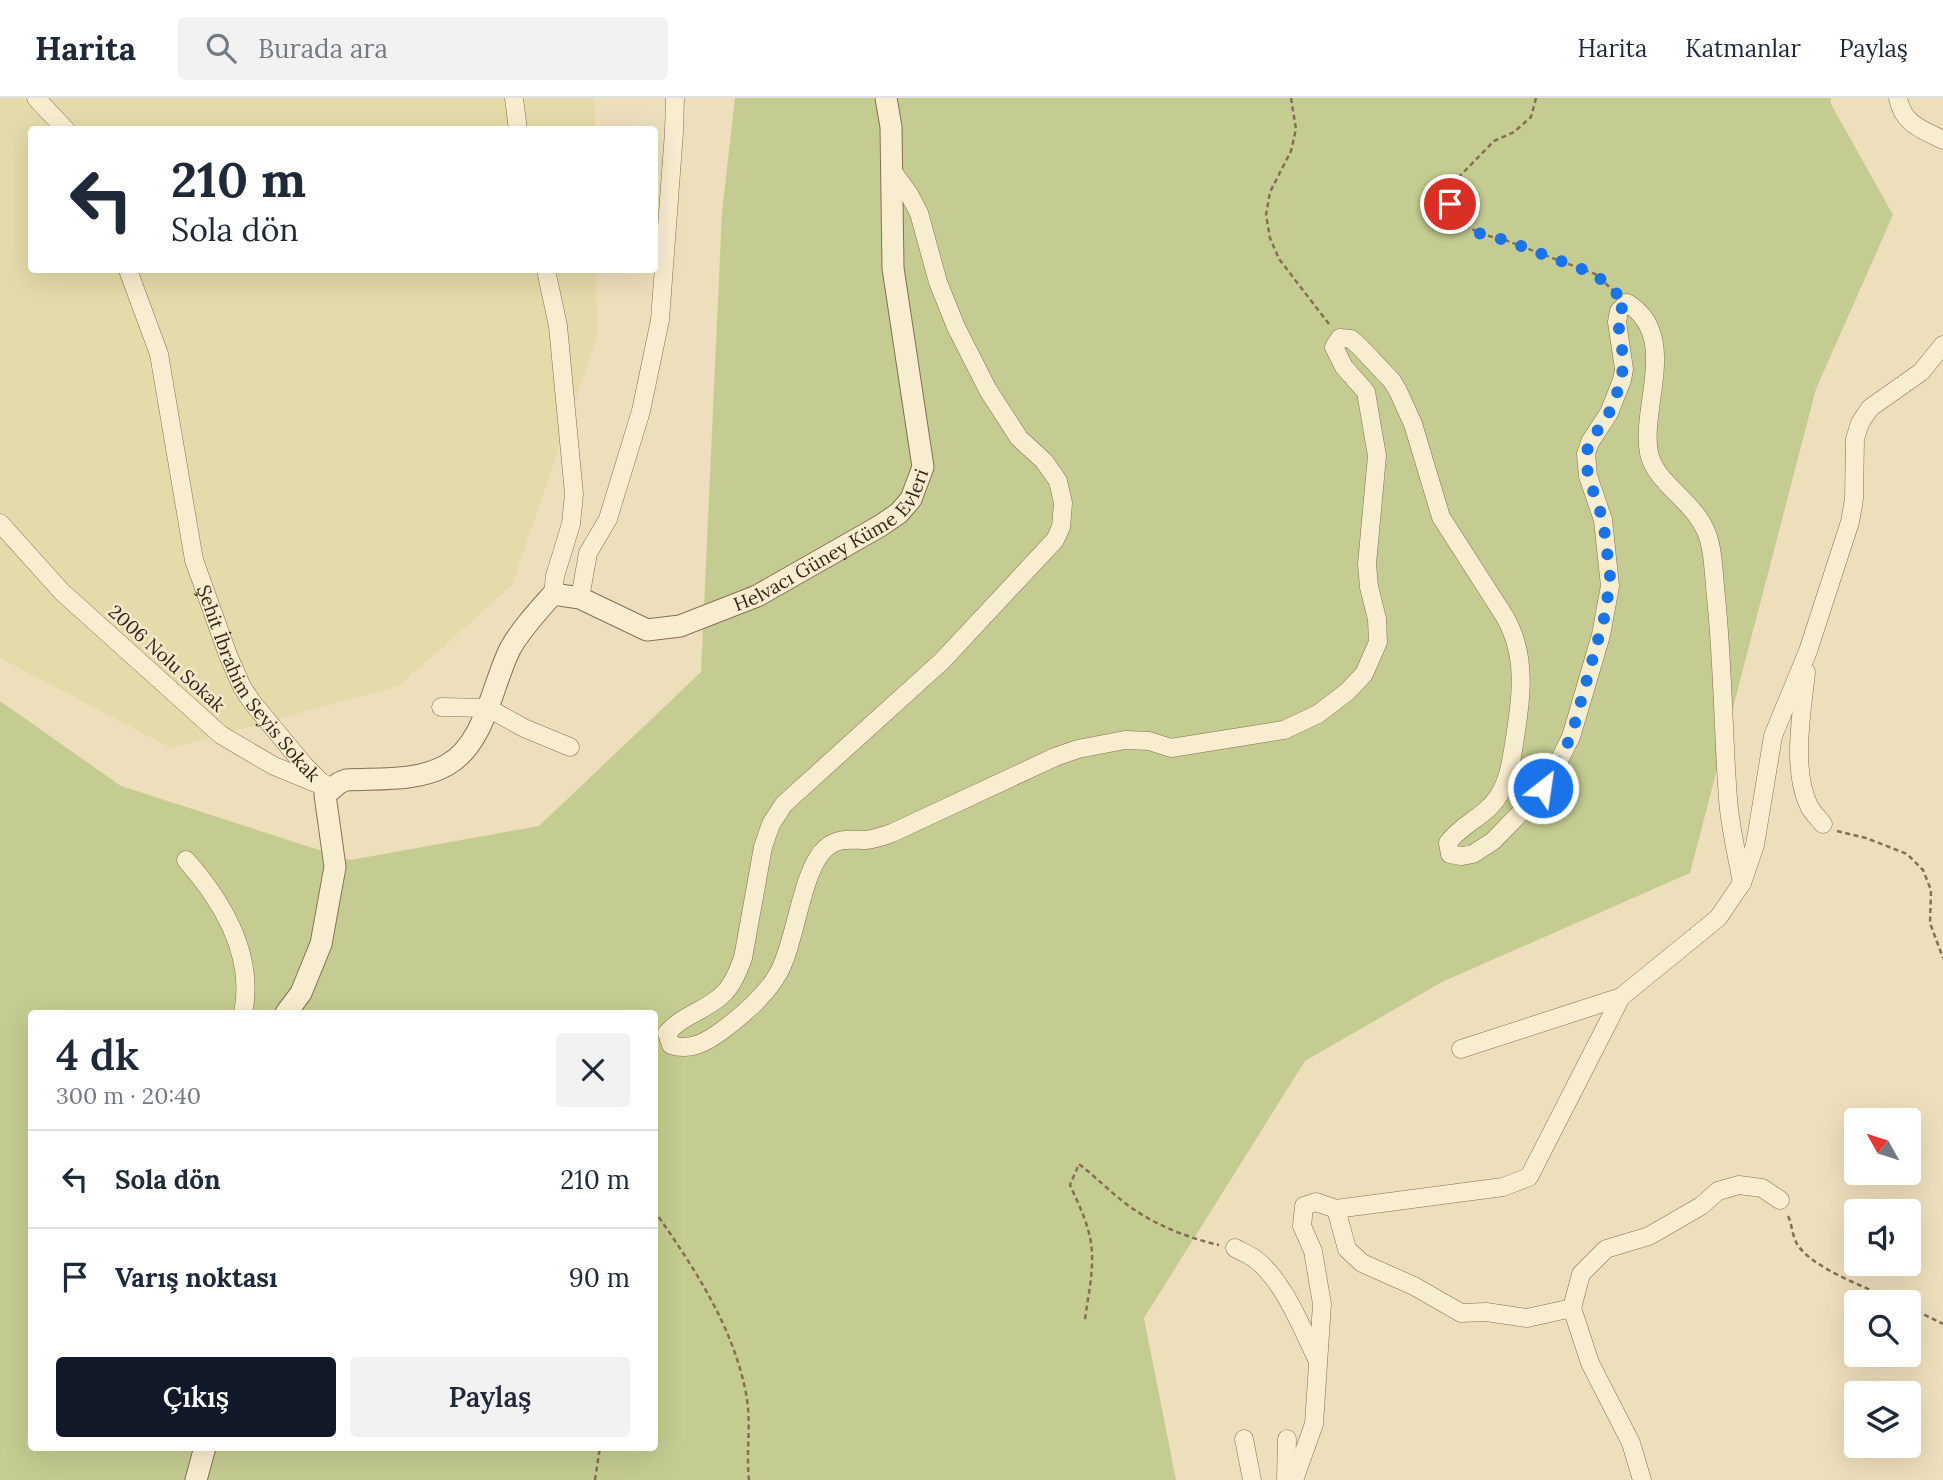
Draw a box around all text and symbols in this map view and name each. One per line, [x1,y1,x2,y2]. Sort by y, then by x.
search box [178,17,668,80]
text: Harita [35,27,136,69]
icon: search [202,29,240,67]
text: Burada ara [258,32,388,65]
text: Harita [1578,33,1647,64]
text: Katmanlar [1685,33,1801,64]
text: Paylaş [1839,33,1908,64]
text: 210 m [171,148,306,210]
icon: left [56,154,147,245]
pin [1420,174,1480,234]
icon: arrive [1431,185,1469,223]
text: Sola dön [171,209,299,250]
street label: Helvacı Güney Küme Evleri [730,465,933,616]
street label: Şehit İbrahim Seyis Sokak [192,582,326,787]
street label: 2006 Nolu Sokak [104,599,231,717]
position arrow [1506,751,1580,825]
text: 4 dk [56,1028,139,1082]
button: close [556,1033,630,1107]
text: 300 m · 20:40 [56,1081,201,1110]
north arrow [1844,1108,1922,1185]
map controls [1844,1108,1921,1458]
icon: left [56,1160,94,1198]
text: Sola dön [115,1163,221,1196]
text: 210 m [560,1163,630,1196]
button: sound [1844,1199,1921,1276]
icon: arrive [56,1258,94,1296]
text: Varış noktası [115,1261,277,1294]
text: 90 m [569,1261,630,1294]
button: search [1844,1290,1921,1367]
button: Çıkış [56,1357,336,1437]
button: Paylaş [350,1357,630,1437]
button: layers [1844,1381,1921,1458]

